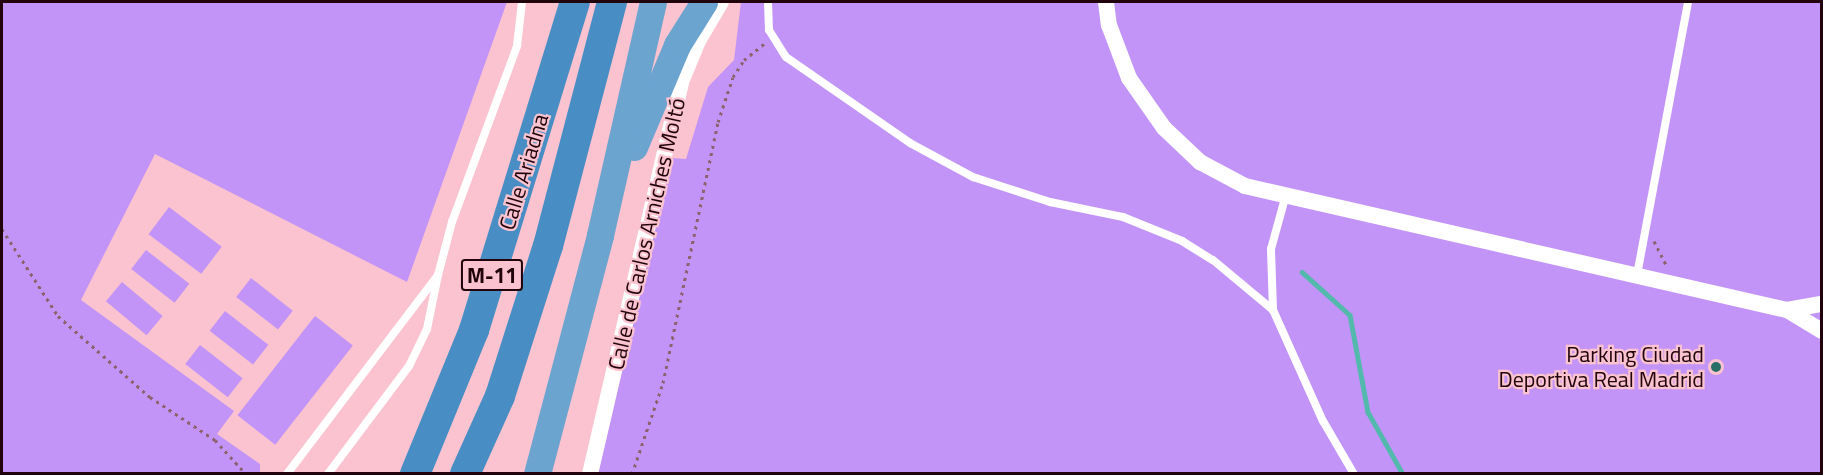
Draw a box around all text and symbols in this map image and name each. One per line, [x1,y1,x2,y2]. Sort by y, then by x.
street label: Calle de Carlos Arniches Moltó [603,95,691,373]
street label: Calle Ariadna [494,111,554,233]
road number: M-11 [460,257,524,293]
place label: Parking Ciudad Deportiva Real Madrid [1498,341,1704,392]
marker: Parking Ciudad Deportiva Real Madrid [1709,360,1723,374]

